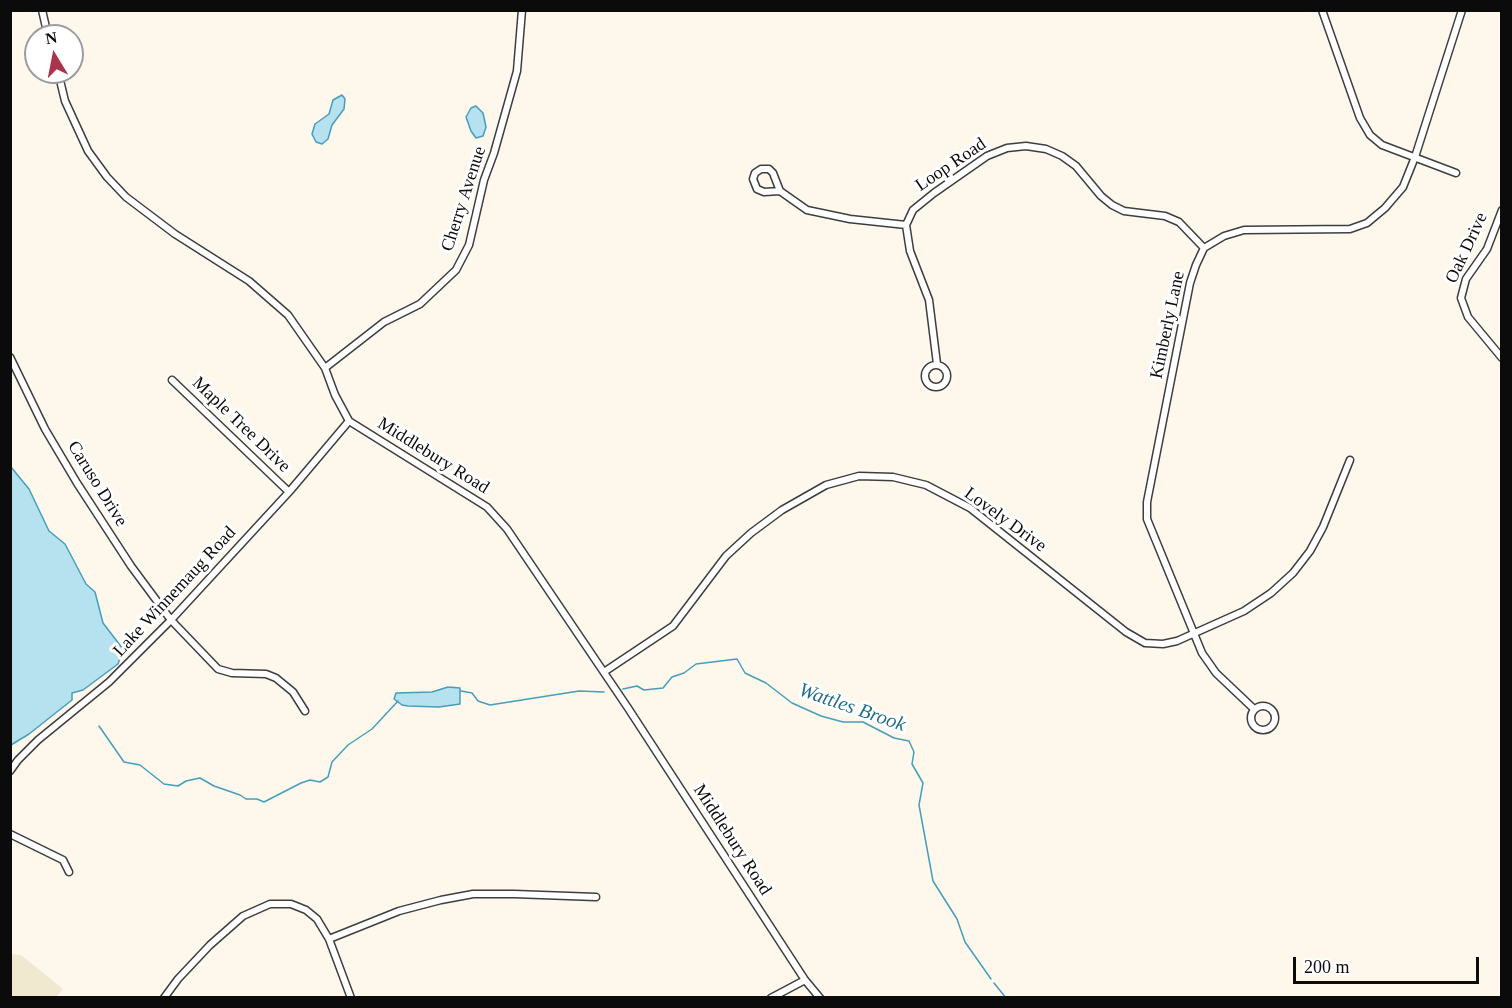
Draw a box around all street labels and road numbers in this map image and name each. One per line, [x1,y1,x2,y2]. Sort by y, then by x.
street label: Loop Road [912,134,990,196]
street label: Cherry Avenue [437,144,491,254]
street label: Oak Drive [1441,209,1493,287]
street label: Kimberly Lane [1146,269,1190,381]
street label: Maple Tree Drive [187,373,295,477]
street label: Middlebury Road [373,413,493,499]
street label: Caruso Drive [62,437,132,531]
street label: Lovely Drive [960,483,1050,557]
street label: Lake Winnemaug Road [109,522,241,662]
street label: Middlebury Road [688,781,776,899]

